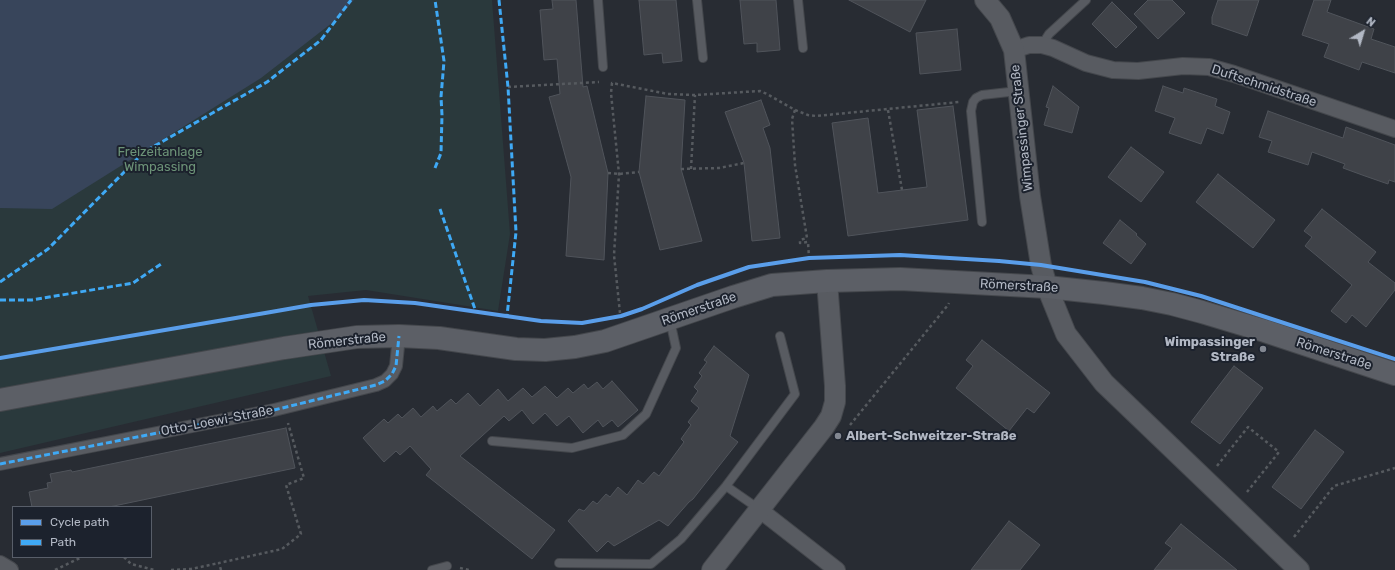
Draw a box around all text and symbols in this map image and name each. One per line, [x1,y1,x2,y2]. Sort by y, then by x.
north arrow [1343,12,1383,52]
text: N [1364,15,1378,30]
street label: Duftschmidstraße [1209,62,1319,110]
street label: Wimpassinger Straße [1008,64,1036,192]
park label: Freizeitanlage Wimpassing [117,144,203,175]
street label: Römerstraße [979,276,1059,296]
street label: Römerstraße [659,289,739,329]
street label: Römerstraße [307,329,387,353]
place label: Wimpassinger Straße [1164,334,1255,365]
street label: Römerstraße [1294,334,1374,374]
marker: Wimpassinger Straße [1258,344,1268,354]
street label: Otto-Loewi-Straße [159,402,275,440]
place label: Albert-Schweitzer-Straße [846,428,1017,444]
marker: Albert-Schweitzer-Straße [833,431,843,441]
legend [12,506,152,558]
text: Cycle path [50,515,109,529]
text: Path [50,535,76,549]

